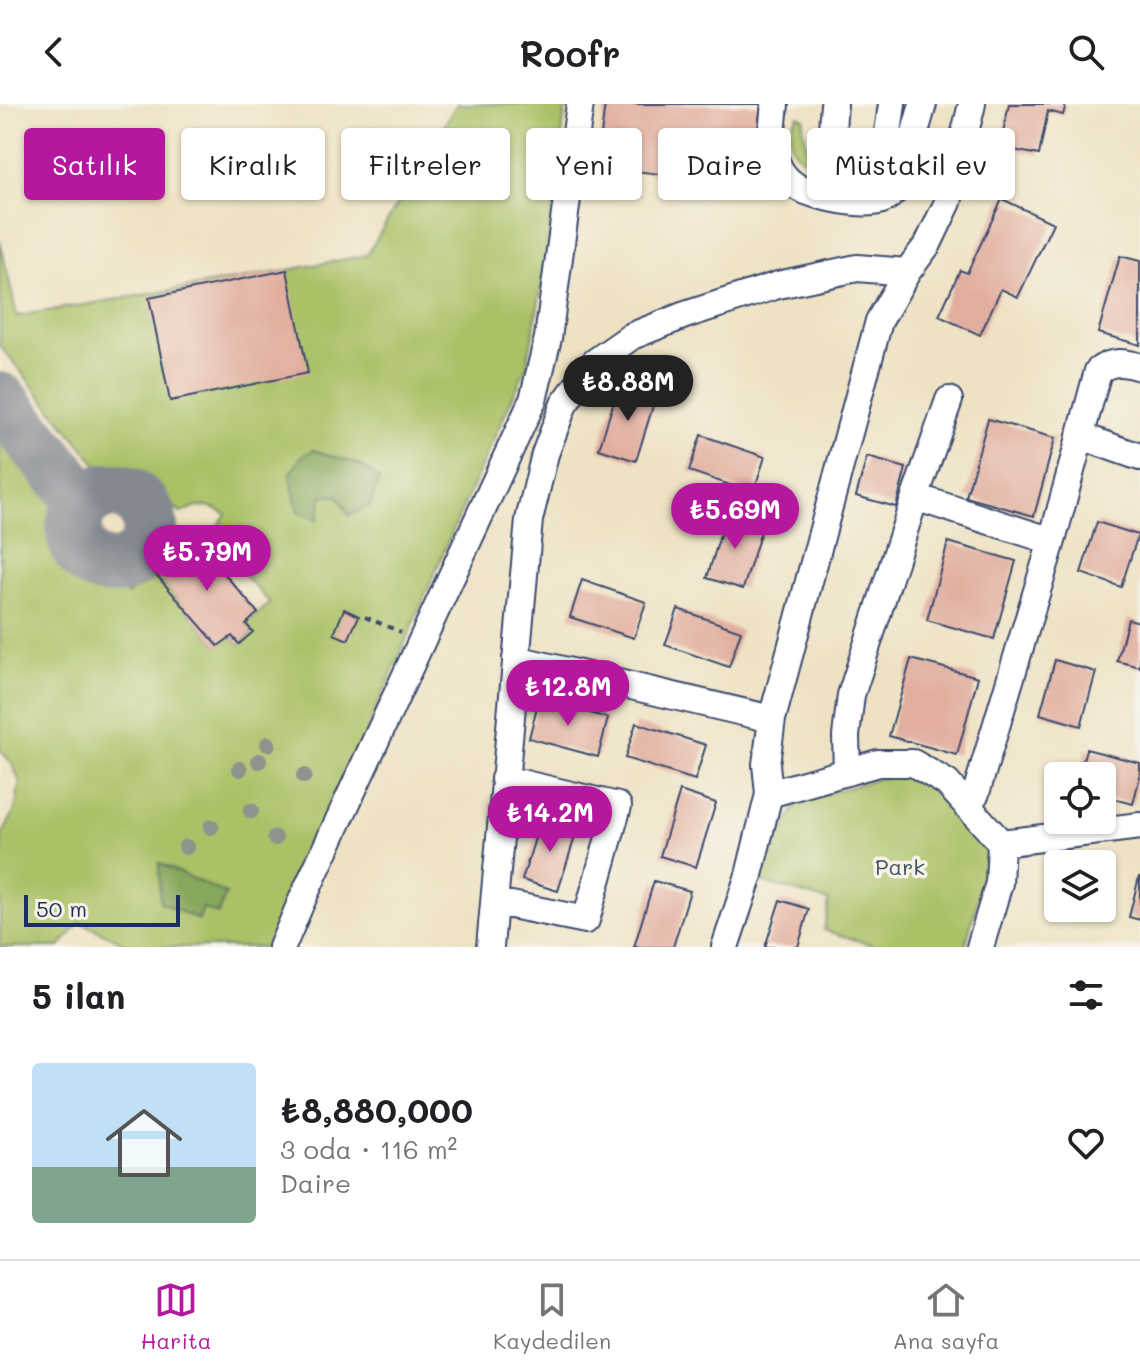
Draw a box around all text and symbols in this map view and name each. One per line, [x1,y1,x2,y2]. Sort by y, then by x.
text: Roofr [519,29,621,76]
icon: back [32,30,76,74]
icon: search [1064,30,1108,74]
chip: Satılık [24,128,165,200]
chip: Kiralık [181,128,325,200]
chip: Filtreler [341,128,510,200]
chip: Yeni [526,128,642,200]
chip: Daire [658,128,791,200]
chip: Müstakil ev [807,128,1015,200]
pin: ₺8.88M [563,355,693,423]
text: ₺8.88M [581,364,675,398]
pin: ₺5.69M [670,483,800,551]
text: ₺5.69M [689,492,781,526]
pin: ₺5.79M [142,525,272,593]
text: ₺5.79M [162,534,252,568]
pin: ₺12.8M [503,660,633,728]
text: ₺12.8M [524,669,612,703]
map controls [1044,762,1116,922]
button: locate [1044,762,1116,834]
pin: ₺14.2M [485,786,615,854]
text: ₺14.2M [506,795,594,829]
button: layers [1044,850,1116,922]
park label: Park [875,852,925,881]
scale bar [24,891,180,927]
text: 50 m [36,894,87,923]
text: 5 ilan [32,973,125,1018]
icon: filters [1064,973,1108,1017]
text: ₺8,880,000 [280,1087,473,1132]
icon: home [96,1095,192,1191]
icon: heart [1064,1121,1108,1165]
text: 3 oda · 116 m² [280,1132,457,1166]
text: Daire [280,1166,351,1200]
tab: Harita [141,1278,211,1355]
tab: Kaydedilen [493,1278,611,1355]
tab: Ana sayfa [893,1278,999,1355]

